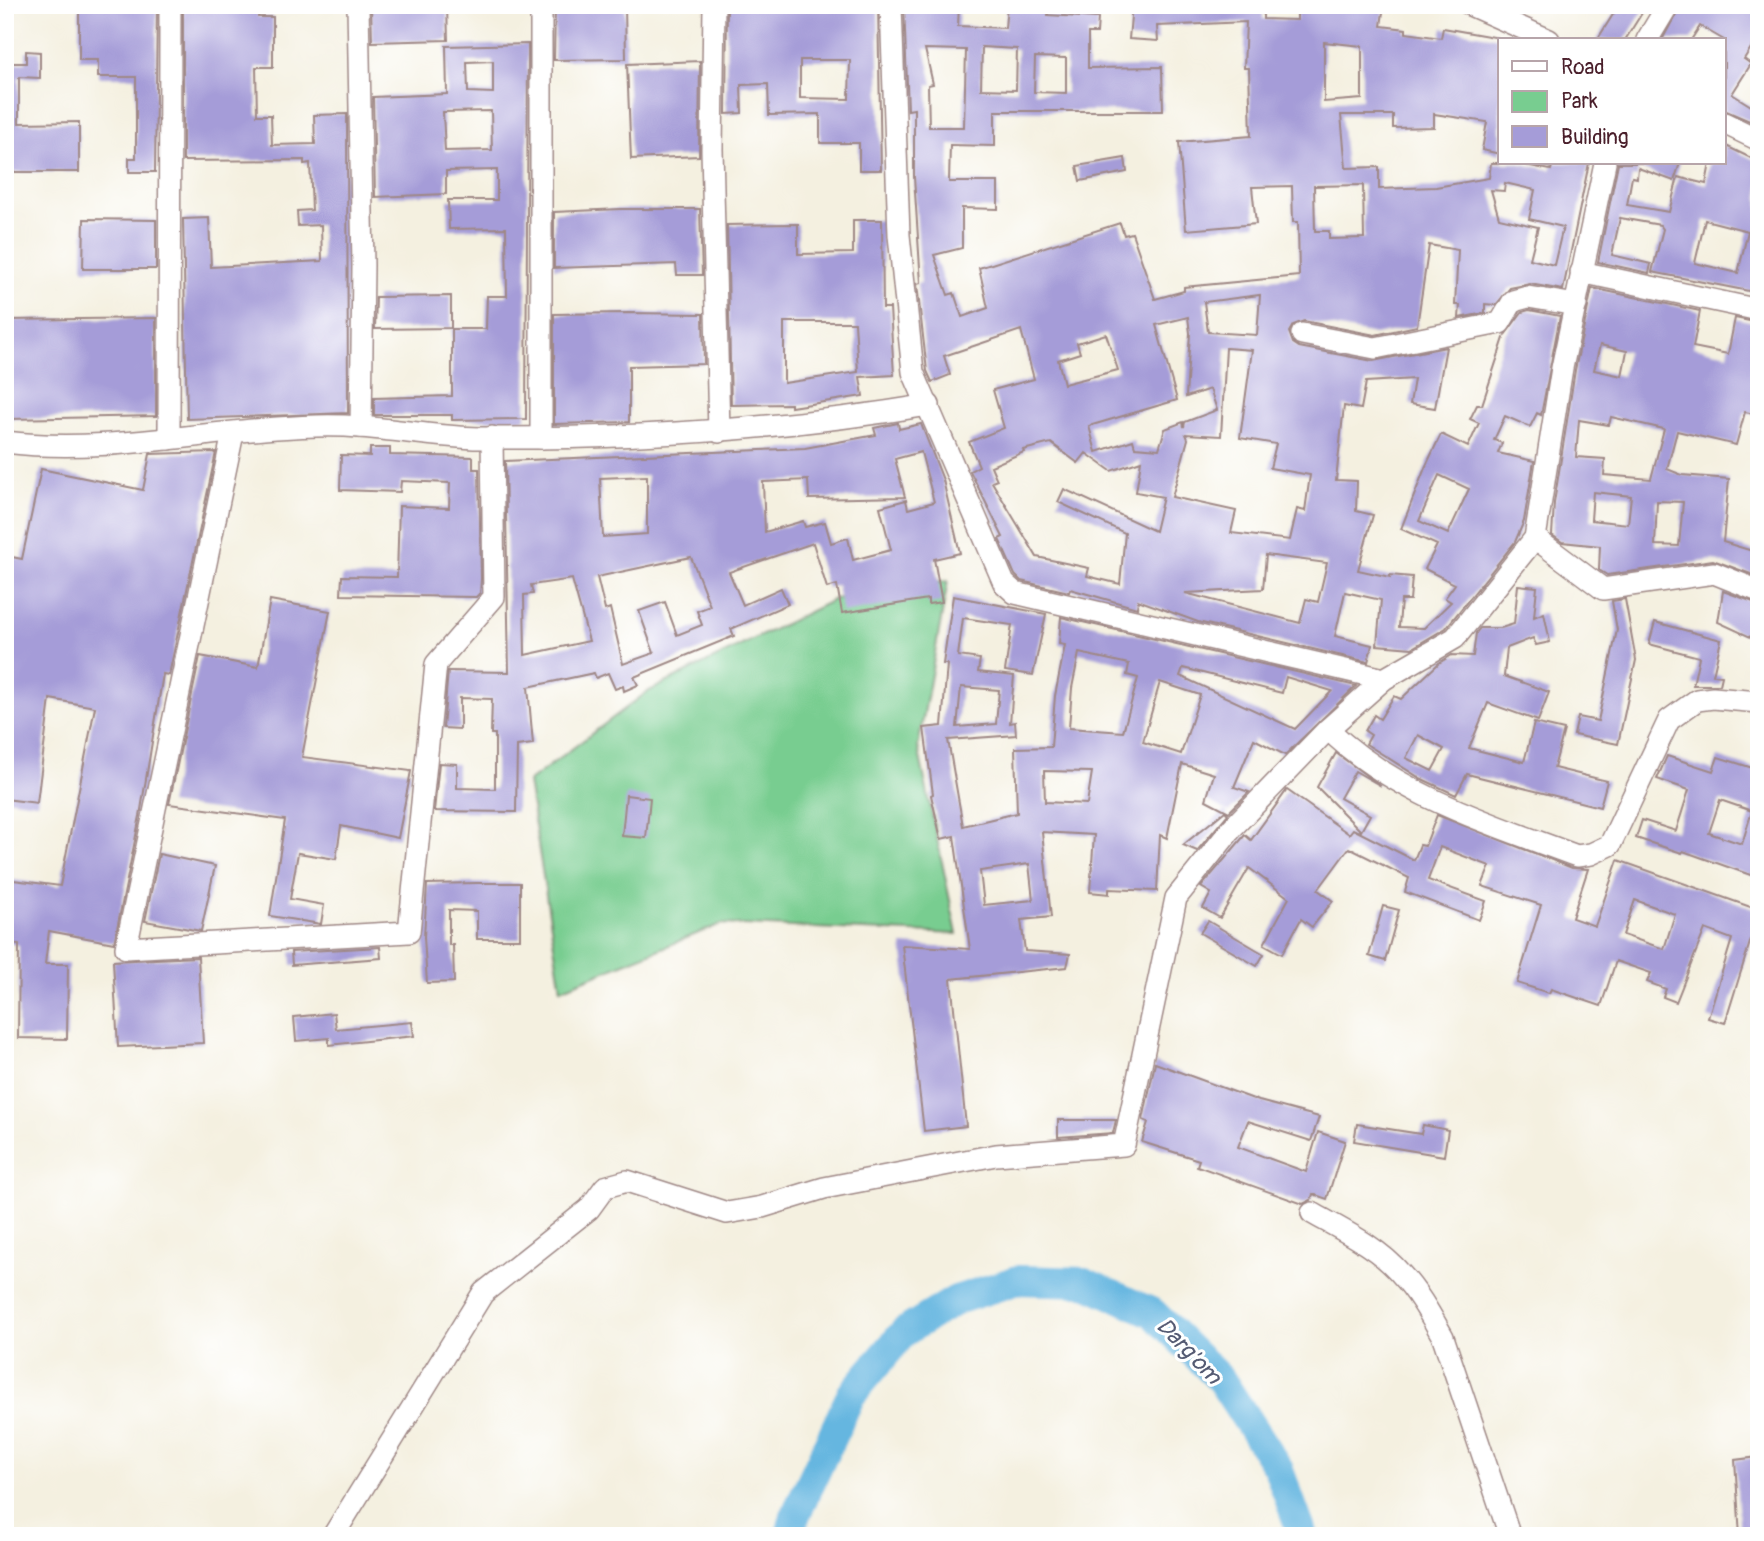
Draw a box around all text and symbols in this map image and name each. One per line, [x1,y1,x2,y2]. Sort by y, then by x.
legend [1498,38,1726,164]
text: Road [1561,54,1605,81]
text: Park [1561,88,1598,115]
text: Building [1561,124,1628,151]
water label: Darg'om [1150,1312,1229,1392]

